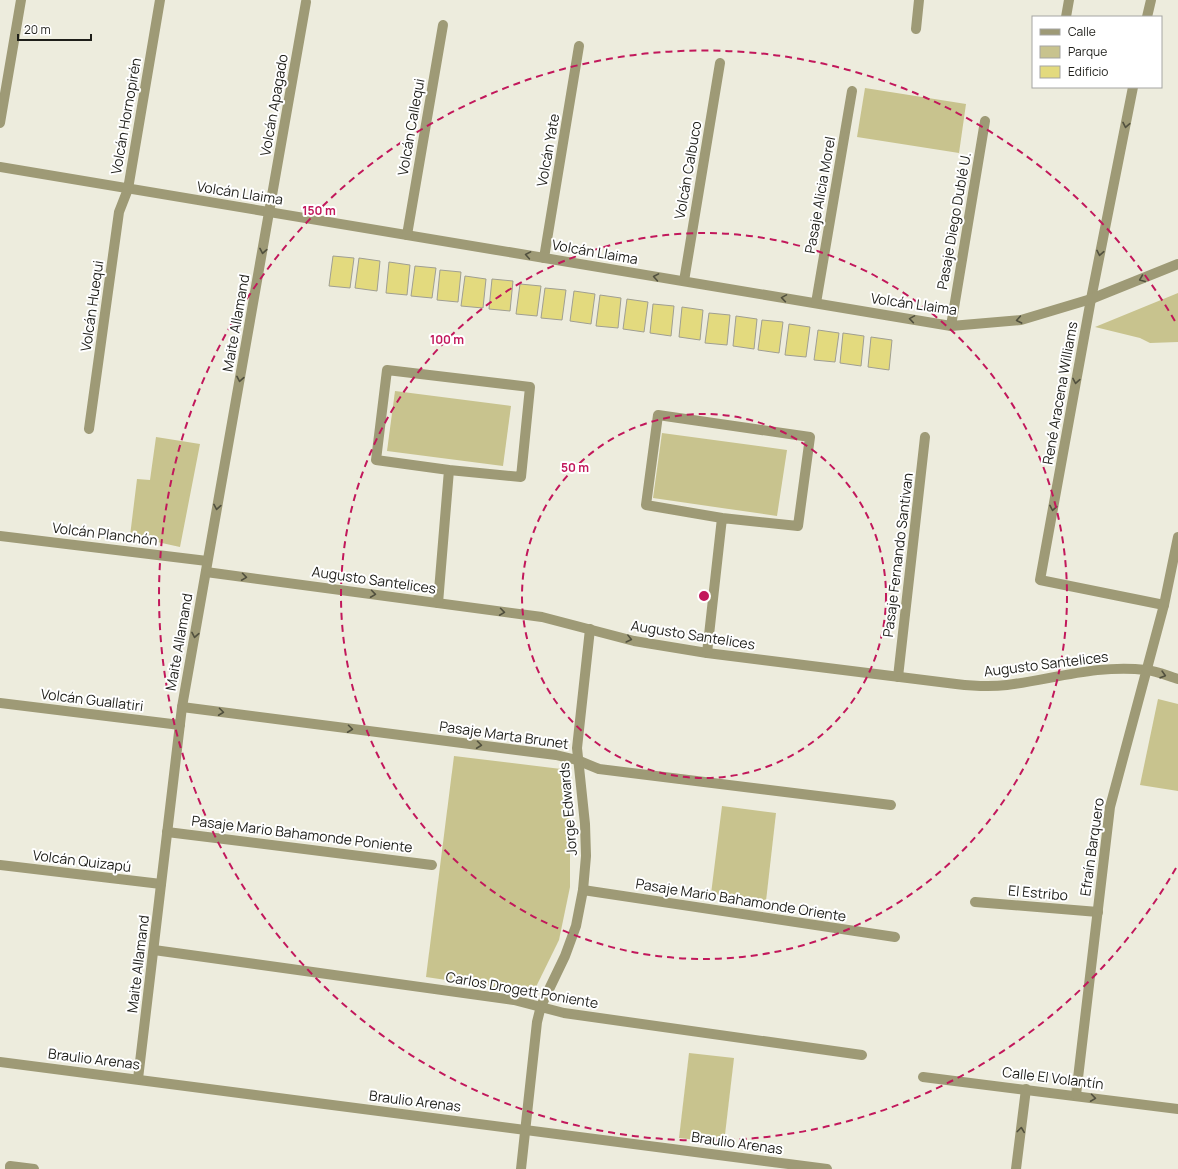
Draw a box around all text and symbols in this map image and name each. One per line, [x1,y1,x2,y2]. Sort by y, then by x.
scale bar [18,16,91,42]
legend [1032,16,1162,88]
text: 20 m [24,21,51,38]
text: Calle [1068,23,1096,40]
text: Parque [1068,43,1107,60]
street label: Volcán Apagado [255,52,292,157]
street label: Volcán Hornopirén [106,56,145,176]
text: Edificio [1068,63,1108,80]
street label: Volcán Callequi [393,77,428,177]
street label: Volcán Yate [532,112,563,188]
street label: Volcán Calbuco [670,119,705,220]
one-way arrow [1122,122,1130,128]
street label: Pasaje Alicia Morel [800,135,839,255]
street label: Pasaje Diego Dublé U. [932,151,975,291]
street label: Volcán Llaima [196,176,284,209]
text: 150 m [302,202,336,219]
street label: Volcán Llaima [551,235,640,268]
one-way arrow [260,248,268,254]
one-way arrow [1097,250,1105,256]
one-way arrow [525,251,531,260]
street label: Volcán Huequi [76,259,107,353]
street label: Maite Allamand [218,273,253,373]
one-way arrow [653,273,659,282]
one-way arrow [1138,274,1145,282]
street label: Volcán Llaima [870,288,958,319]
one-way arrow [781,294,787,303]
one-way arrow [909,315,916,324]
one-way arrow [1016,315,1022,324]
street label: René Aracena Williams [1038,320,1081,466]
text: 100 m [430,331,464,348]
one-way arrow [237,376,245,382]
one-way arrow [1073,377,1081,384]
text: 50 m [561,459,589,476]
street label: Pasaje Fernando Santivan [878,472,917,638]
one-way arrow [214,504,222,510]
one-way arrow [1049,505,1058,512]
street label: Volcán Planchón [51,518,159,549]
street label: Augusto Santelices [311,561,437,598]
one-way arrow [241,572,248,581]
centre of rings [697,589,711,603]
one-way arrow [370,590,376,599]
street label: Maite Allamand [161,592,196,692]
one-way arrow [499,607,505,616]
street label: Augusto Santelices [630,615,756,654]
one-way arrow [191,632,200,638]
one-way arrow [626,635,632,643]
street label: Augusto Santelices [983,646,1109,681]
one-way arrow [1159,670,1166,679]
street label: Volcán Guallatiri [40,684,144,715]
one-way arrow [218,707,224,716]
street label: Pasaje Marta Brunet [438,716,570,753]
one-way arrow [347,724,353,733]
one-way arrow [476,740,482,749]
street label: Jorge Edwards [554,762,581,857]
street label: Efraín Barquero [1075,796,1108,897]
street label: Pasaje Mario Bahamonde Poniente [190,811,414,857]
street label: Volcán Quizapú [32,845,132,876]
street label: Pasaje Mario Bahamonde Oriente [634,873,848,926]
street label: El Estribo [1007,880,1069,905]
street label: Maite Allamand [122,914,153,1014]
street label: Carlos Drogett Poniente [444,967,600,1012]
street label: Braulio Arenas [47,1043,141,1074]
street label: Calle El Volantín [1001,1062,1105,1093]
street label: Braulio Arenas [368,1085,462,1116]
one-way arrow [1090,1093,1096,1102]
street label: Braulio Arenas [690,1127,784,1158]
one-way arrow [1016,1127,1025,1133]

